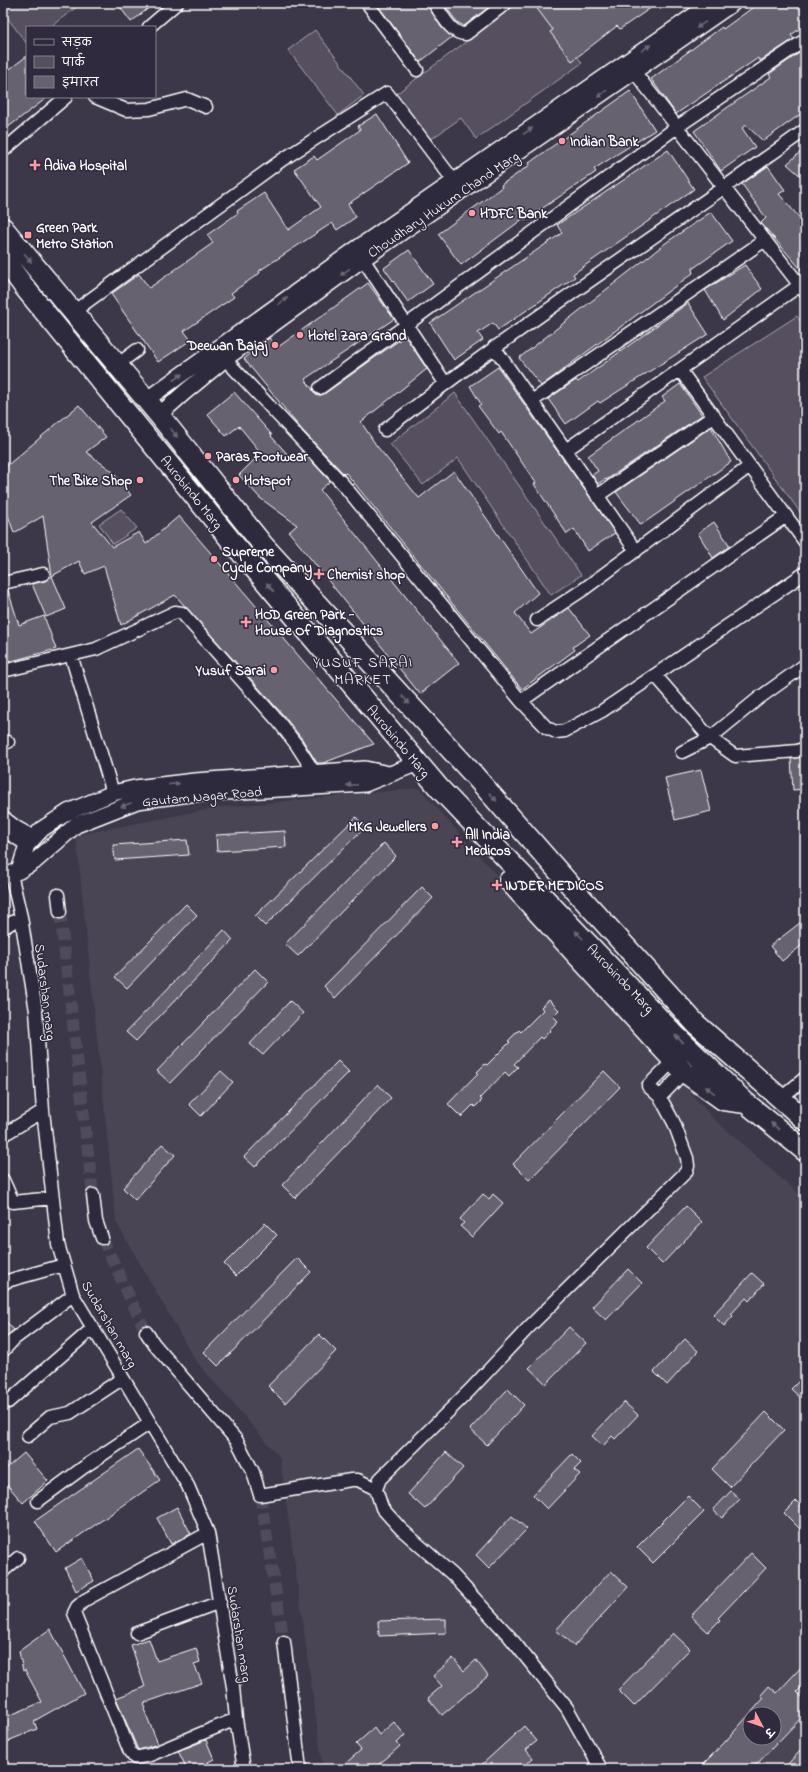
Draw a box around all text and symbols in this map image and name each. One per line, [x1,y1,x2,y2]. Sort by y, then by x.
one-way arrow [696,21,706,29]
legend [26,26,156,98]
text: सड़क [61,34,93,52]
one-way arrow [640,44,651,52]
text: पार्क [61,52,86,72]
text: इमारत [62,74,100,92]
one-way arrow [596,90,607,98]
one-way arrow [523,127,533,135]
place label: Indian Bank [570,132,639,153]
marker: Indian Bank [557,136,567,146]
street label: Choudhary Hukum Chand Marg [364,147,524,265]
place label: Adiva Hospital [44,156,127,177]
marker: Adiva Hospital [29,159,41,171]
place label: HDFC Bank [480,204,548,225]
marker: HDFC Bank [467,208,477,218]
place label: Green Park Metro Station [36,218,113,255]
marker: Green Park Metro Station [23,230,33,240]
one-way arrow [23,253,32,264]
one-way arrow [340,267,351,276]
one-way arrow [278,297,289,305]
place label: Hotel Zara Grand [308,326,407,347]
marker: Hotel Zara Grand [295,330,305,340]
place label: Deewan Bajaj [186,336,268,357]
marker: Deewan Bajaj [270,340,280,350]
one-way arrow [172,373,183,381]
one-way arrow [170,428,178,439]
place label: Paras Footwear [216,447,308,468]
street label: Aurobindo Marg [154,451,227,535]
marker: Paras Footwear [203,451,213,461]
place label: The Bike Shop [49,471,132,492]
place label: Hotspot [244,471,291,492]
marker: The Bike Shop [135,475,145,485]
marker: Hotspot [231,475,241,485]
place label: Supreme Cycle Company [222,542,312,581]
marker: Supreme Cycle Company [209,554,219,564]
place label: Chemist shop [327,565,405,586]
marker: Chemist shop [314,569,324,579]
one-way arrow [265,581,274,592]
place label: HOD Green Park - House Of Diagnostics [255,605,383,644]
marker: HOD Green Park - House Of Diagnostics [240,616,252,628]
district label: YUSUF SARAI MARKET [313,652,413,691]
place label: Yusuf Sarai [195,661,266,682]
marker: Yusuf Sarai [269,665,279,675]
one-way arrow [401,695,410,706]
street label: Aurobindo Marg [360,701,435,784]
one-way arrow [167,781,180,787]
street label: Gautam Nagar Road [141,782,263,814]
one-way arrow [345,782,358,788]
one-way arrow [489,791,498,802]
one-way arrow [119,803,131,809]
place label: MKG Jewellers [348,817,427,838]
marker: MKG Jewellers [430,821,440,831]
place label: All India Medicos [465,825,511,862]
marker: All India Medicos [452,837,462,847]
place label: INDER MEDICOS [505,876,604,897]
marker: INDER MEDICOS [492,880,502,890]
one-way arrow [574,930,584,940]
street label: Aurobindo Marg [580,939,659,1019]
street label: Sudarshan marg [27,943,61,1042]
one-way arrow [674,1034,684,1044]
one-way arrow [705,1087,715,1095]
one-way arrow [769,1122,780,1131]
street label: Sudarshan marg [74,1277,142,1373]
street label: Sudarshan marg [220,1584,257,1684]
north arrow [742,1706,782,1746]
text: उ [759,1723,778,1741]

